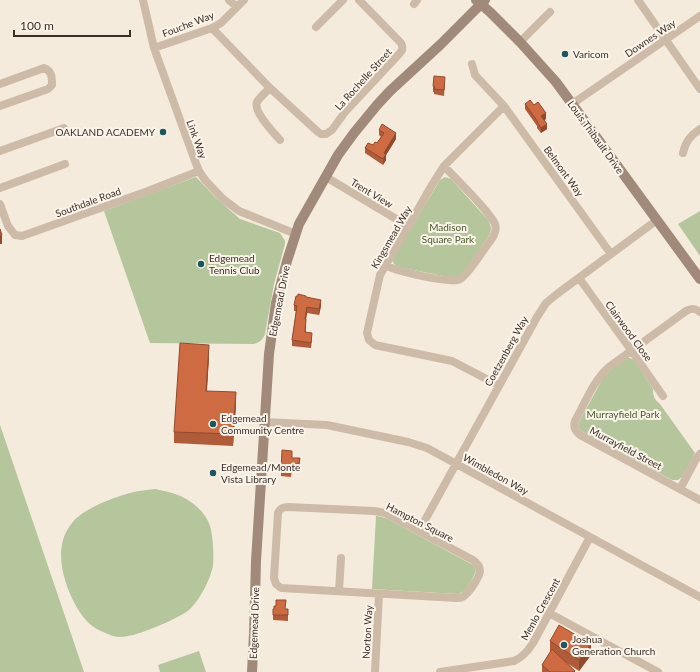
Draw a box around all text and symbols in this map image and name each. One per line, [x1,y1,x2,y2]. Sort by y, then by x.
street label: Fouche Way [160,8,216,39]
scale bar [14,12,130,38]
street label: Downes Way [622,16,678,59]
text: 100 m [20,18,54,33]
street label: La Rochelle Street [332,45,394,112]
place label: Varicom [573,48,609,60]
marker: Varicom [560,49,570,59]
street label: Louis Thibault Drive [565,98,627,176]
street label: Link Way [184,118,210,161]
place label: OAKLAND ACADEMY [55,126,156,138]
marker: OAKLAND ACADEMY [158,127,168,137]
street label: Belmont Way [542,144,587,199]
street label: Trent View [349,176,395,210]
street label: Southdale Road [54,185,122,219]
street label: Kingsmead Way [368,203,414,271]
park label: Madison Square Park [422,221,475,245]
place label: Edgemead Tennis Club [209,252,260,276]
marker: Edgemead Tennis Club [196,259,206,269]
street label: Edgemead Drive [266,264,292,338]
street label: Clairwood Close [603,298,655,364]
street label: Coetzenberg Way [482,313,531,388]
park label: Murrayfield Park [586,408,660,420]
place label: Edgemead Community Centre [221,412,304,436]
marker: Edgemead Community Centre [208,419,218,429]
street label: Murrayfield Street [588,424,664,472]
street label: Wimbledon Way [461,451,532,497]
place label: Edgemead/Monte Vista Library [221,461,300,485]
marker: Edgemead/Monte Vista Library [208,468,218,478]
street label: Hampton Square [384,500,456,544]
street label: Menlo Crescent [518,575,562,642]
street label: Edgemead Drive [247,587,261,659]
street label: Norton Way [360,604,374,659]
place label: Joshua Generation Church [572,633,655,657]
marker: Joshua Generation Church [559,640,569,650]

